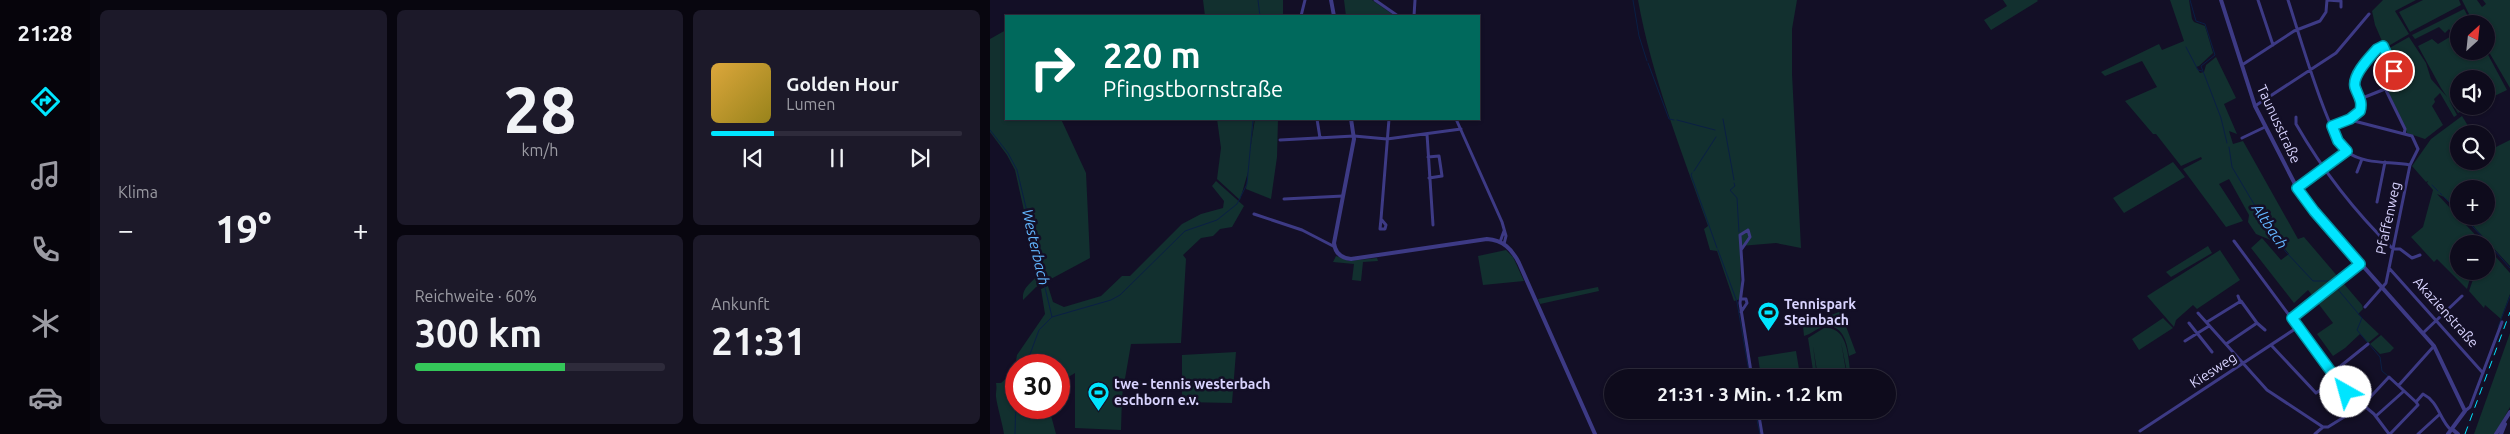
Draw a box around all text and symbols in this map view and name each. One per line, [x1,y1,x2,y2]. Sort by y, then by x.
north arrow [2450,15,2495,60]
map controls [2450,15,2495,280]
text: 21:28 [17,20,73,45]
icon: right [1020,35,1085,100]
text: 220 m [1103,35,1201,75]
pin [2373,50,2415,92]
icon: arrive [2380,57,2408,85]
button: sound [2450,70,2495,115]
text: 28 [503,72,577,145]
text: Golden Hour [786,73,899,95]
text: Pfingstbornstraße [1103,76,1283,101]
street label: Taunusstraße [2254,82,2304,166]
icon: directions [28,84,63,119]
text: Lumen [786,95,835,113]
button: search [2450,125,2495,170]
text: km/h [522,141,558,159]
icon: previous [739,144,767,172]
icon: pause [823,144,851,172]
icon: next [906,144,934,172]
icon: music [28,158,63,193]
street label: Pfaffenweg [2372,180,2404,256]
button: + [2450,180,2495,225]
text: Klima [118,183,158,201]
water label: Altbach [2248,199,2291,252]
water label: Westerbach [1019,207,1053,287]
text: 19° [215,208,271,250]
text: − [118,214,134,245]
text: + [353,214,369,245]
icon: phone [28,232,63,267]
button: − [2450,235,2495,280]
street label: Akazienstraße [2410,274,2482,350]
text: Reichweite · 60% [415,287,537,305]
text: Ankunft [711,295,770,313]
place label: Tennispark Steinbach [1784,296,1856,328]
sports icon: Tennispark Steinbach [1756,300,1780,331]
icon: climate [28,306,63,341]
text: 300 km [415,312,542,354]
text: 21:31 [711,320,806,362]
street label: Kiesweg [2187,349,2239,391]
speed limit sign: 30 [1005,354,1070,419]
position arrow [2319,365,2371,417]
place label: twe - tennis westerbach eschborn e.v. [1114,376,1271,408]
icon: car [28,380,63,415]
sports icon: twe - tennis westerbach eschborn e.v. [1086,380,1110,411]
text: 21:31 · 3 Min. · 1.2 km [1657,383,1843,405]

